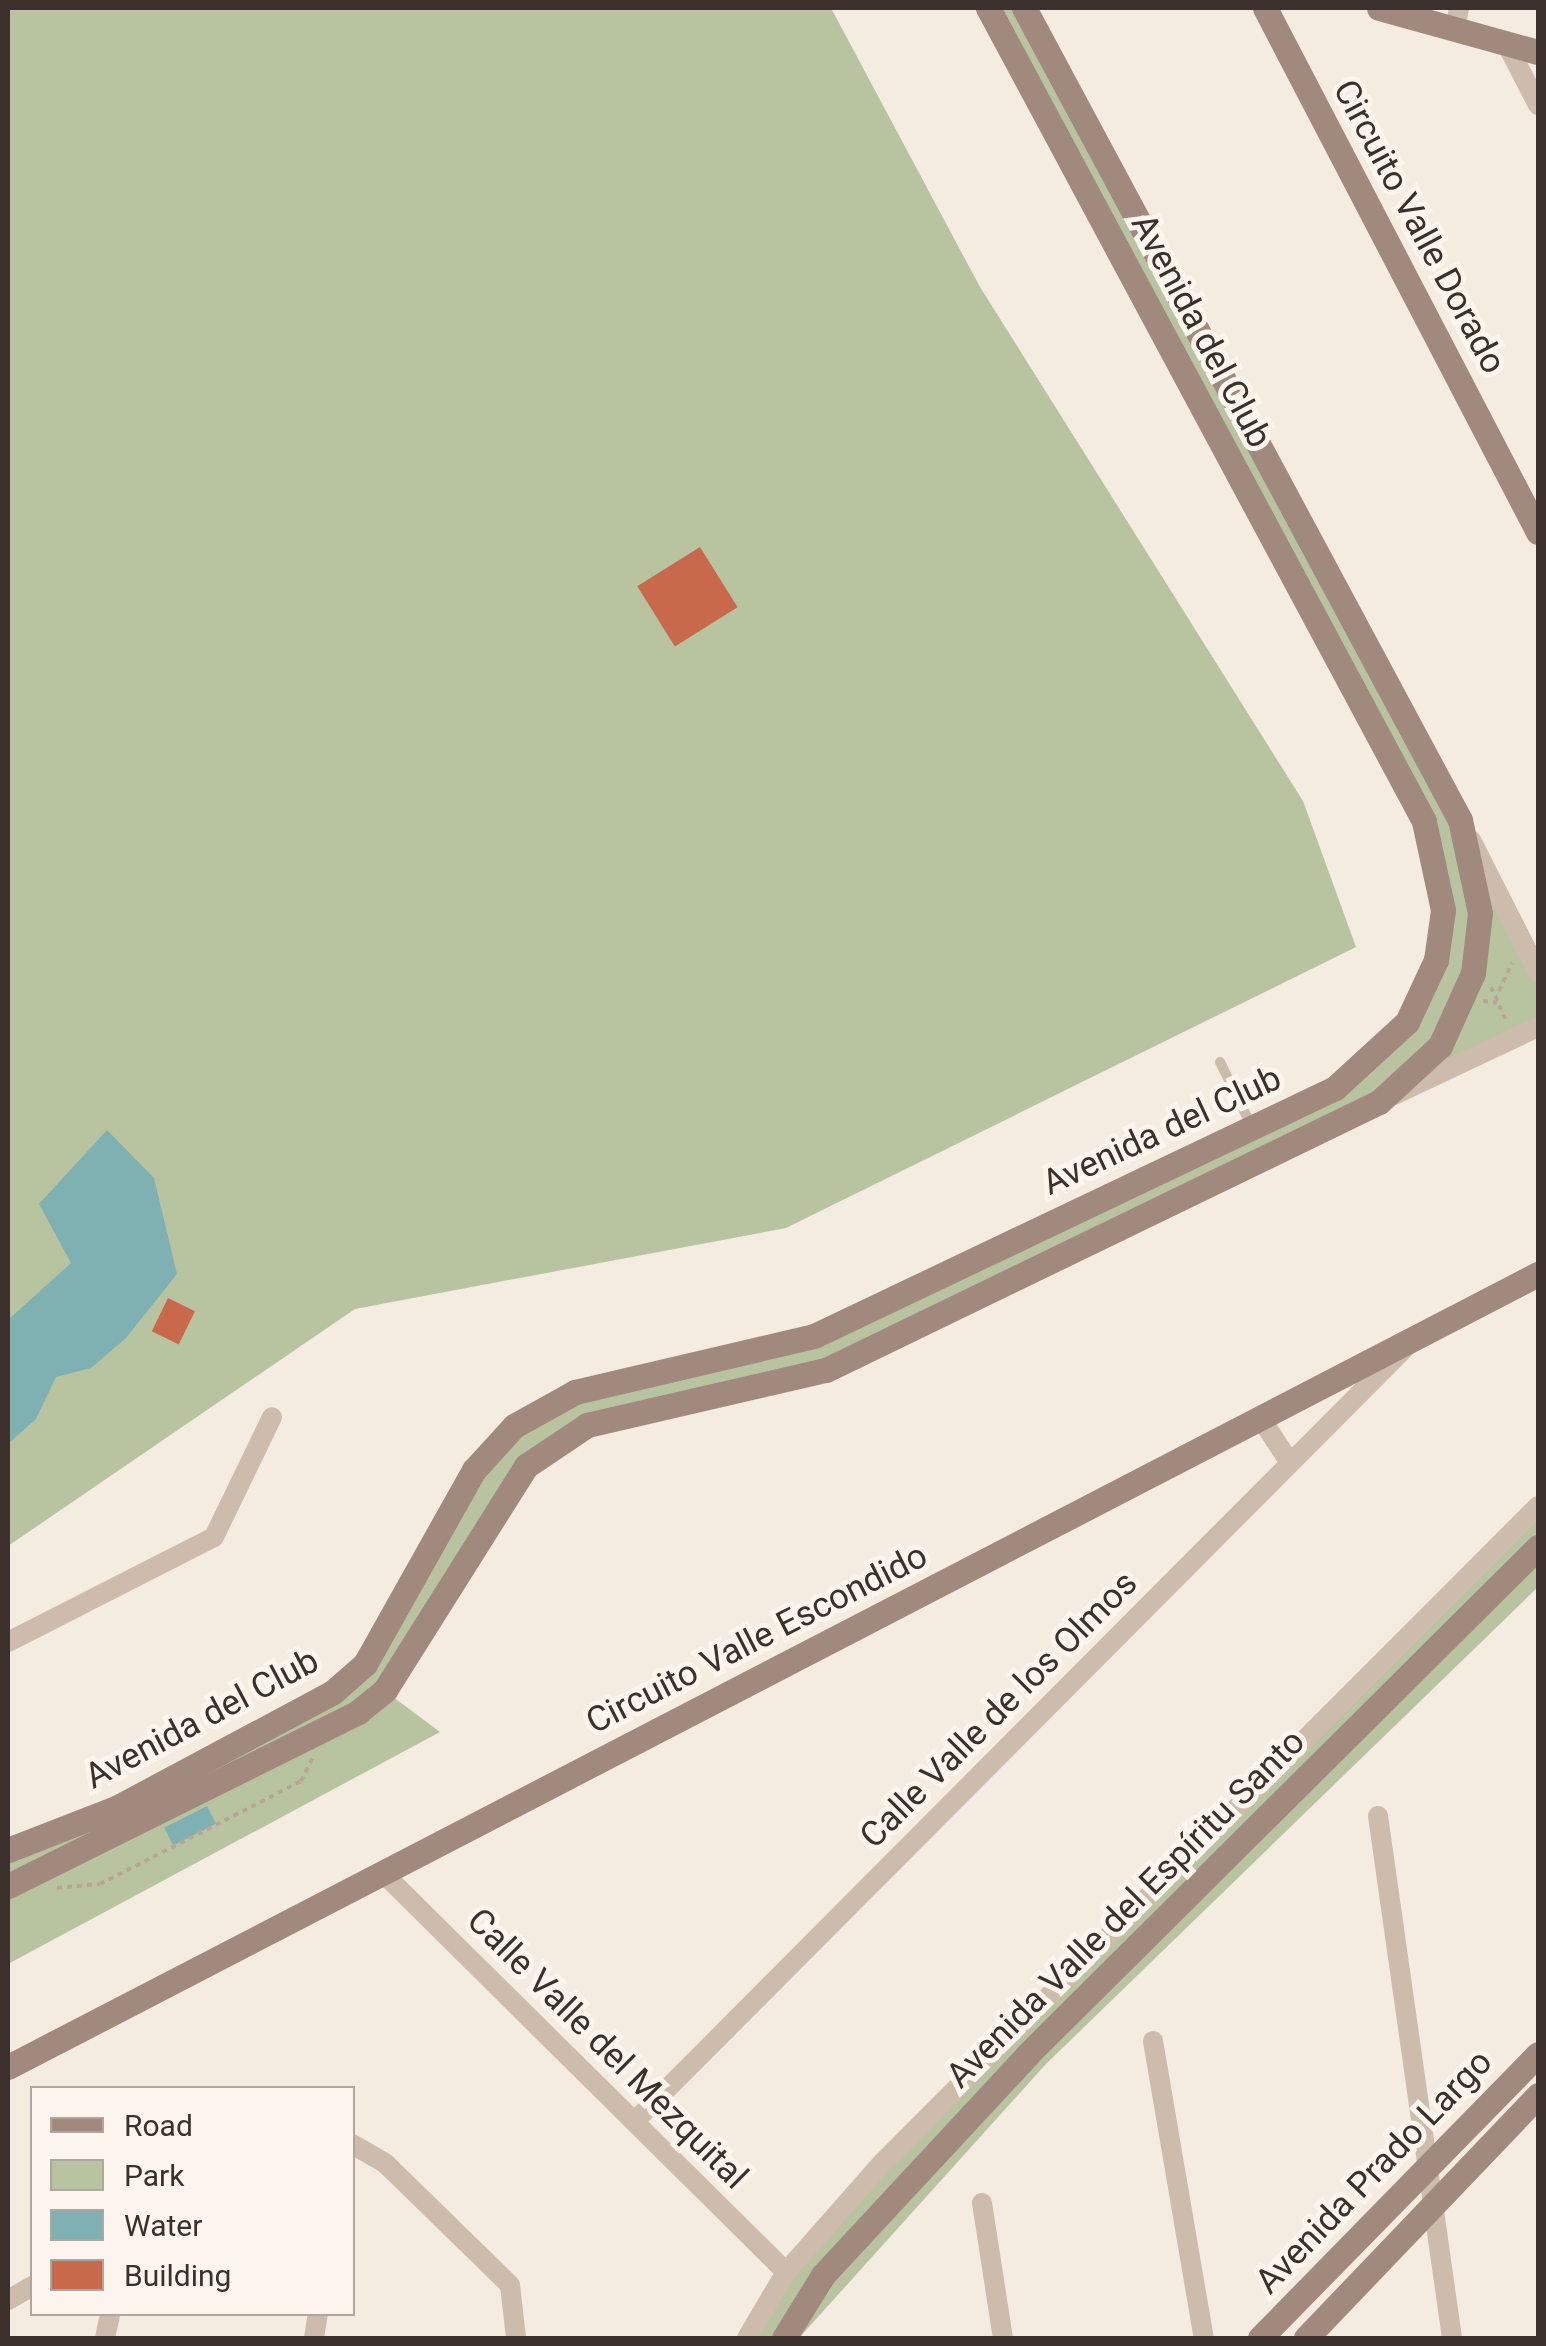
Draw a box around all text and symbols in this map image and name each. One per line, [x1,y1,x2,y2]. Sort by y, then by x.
street label: Circuito Valle Dorado [1324,73,1514,381]
street label: Avenida del Club [1122,207,1280,455]
street label: Avenida del Club [1036,1057,1288,1205]
street label: Circuito Valle Escondido [580,1535,934,1743]
street label: Calle Valle de los Olmos [852,1563,1146,1857]
street label: Avenida del Club [78,1640,326,1798]
street label: Avenida Valle del Espíritu Santo [938,1721,1314,2097]
street label: Calle Valle del Mezquital [458,1900,756,2198]
street label: Avenida Prado Largo [1247,2041,1501,2303]
legend [30,2086,355,2316]
text: Road [124,2108,193,2143]
text: Park [124,2158,184,2193]
text: Water [124,2208,202,2243]
text: Building [124,2258,231,2293]

